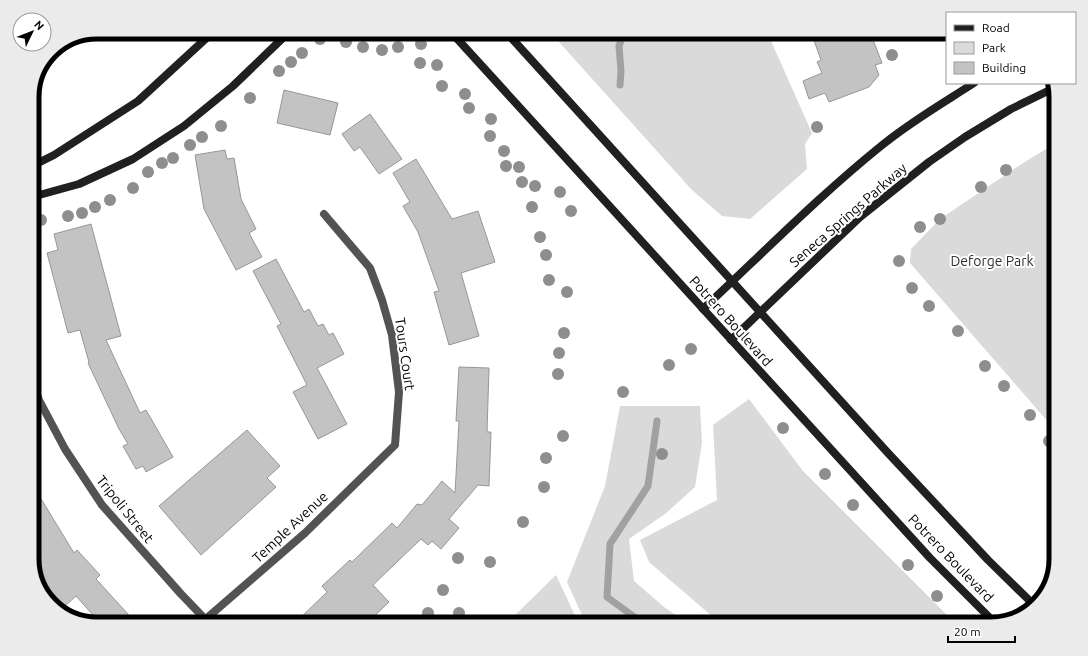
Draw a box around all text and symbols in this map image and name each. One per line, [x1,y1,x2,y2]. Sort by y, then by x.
north arrow [12,12,52,52]
legend [946,12,1076,84]
text: N [32,18,47,32]
text: Road [982,21,1010,34]
text: Park [982,41,1006,54]
text: Building [982,61,1026,74]
street label: Seneca Springs Parkway [786,160,910,270]
park label: Deforge Park [950,253,1034,269]
street label: Potrero Boulevard [686,273,776,369]
street label: Tours Court [392,317,418,392]
street label: Tripoli Street [93,472,157,546]
street label: Temple Avenue [249,488,331,566]
street label: Potrero Boulevard [905,511,997,605]
scale bar [948,618,1015,644]
text: 20 m [954,625,981,638]

